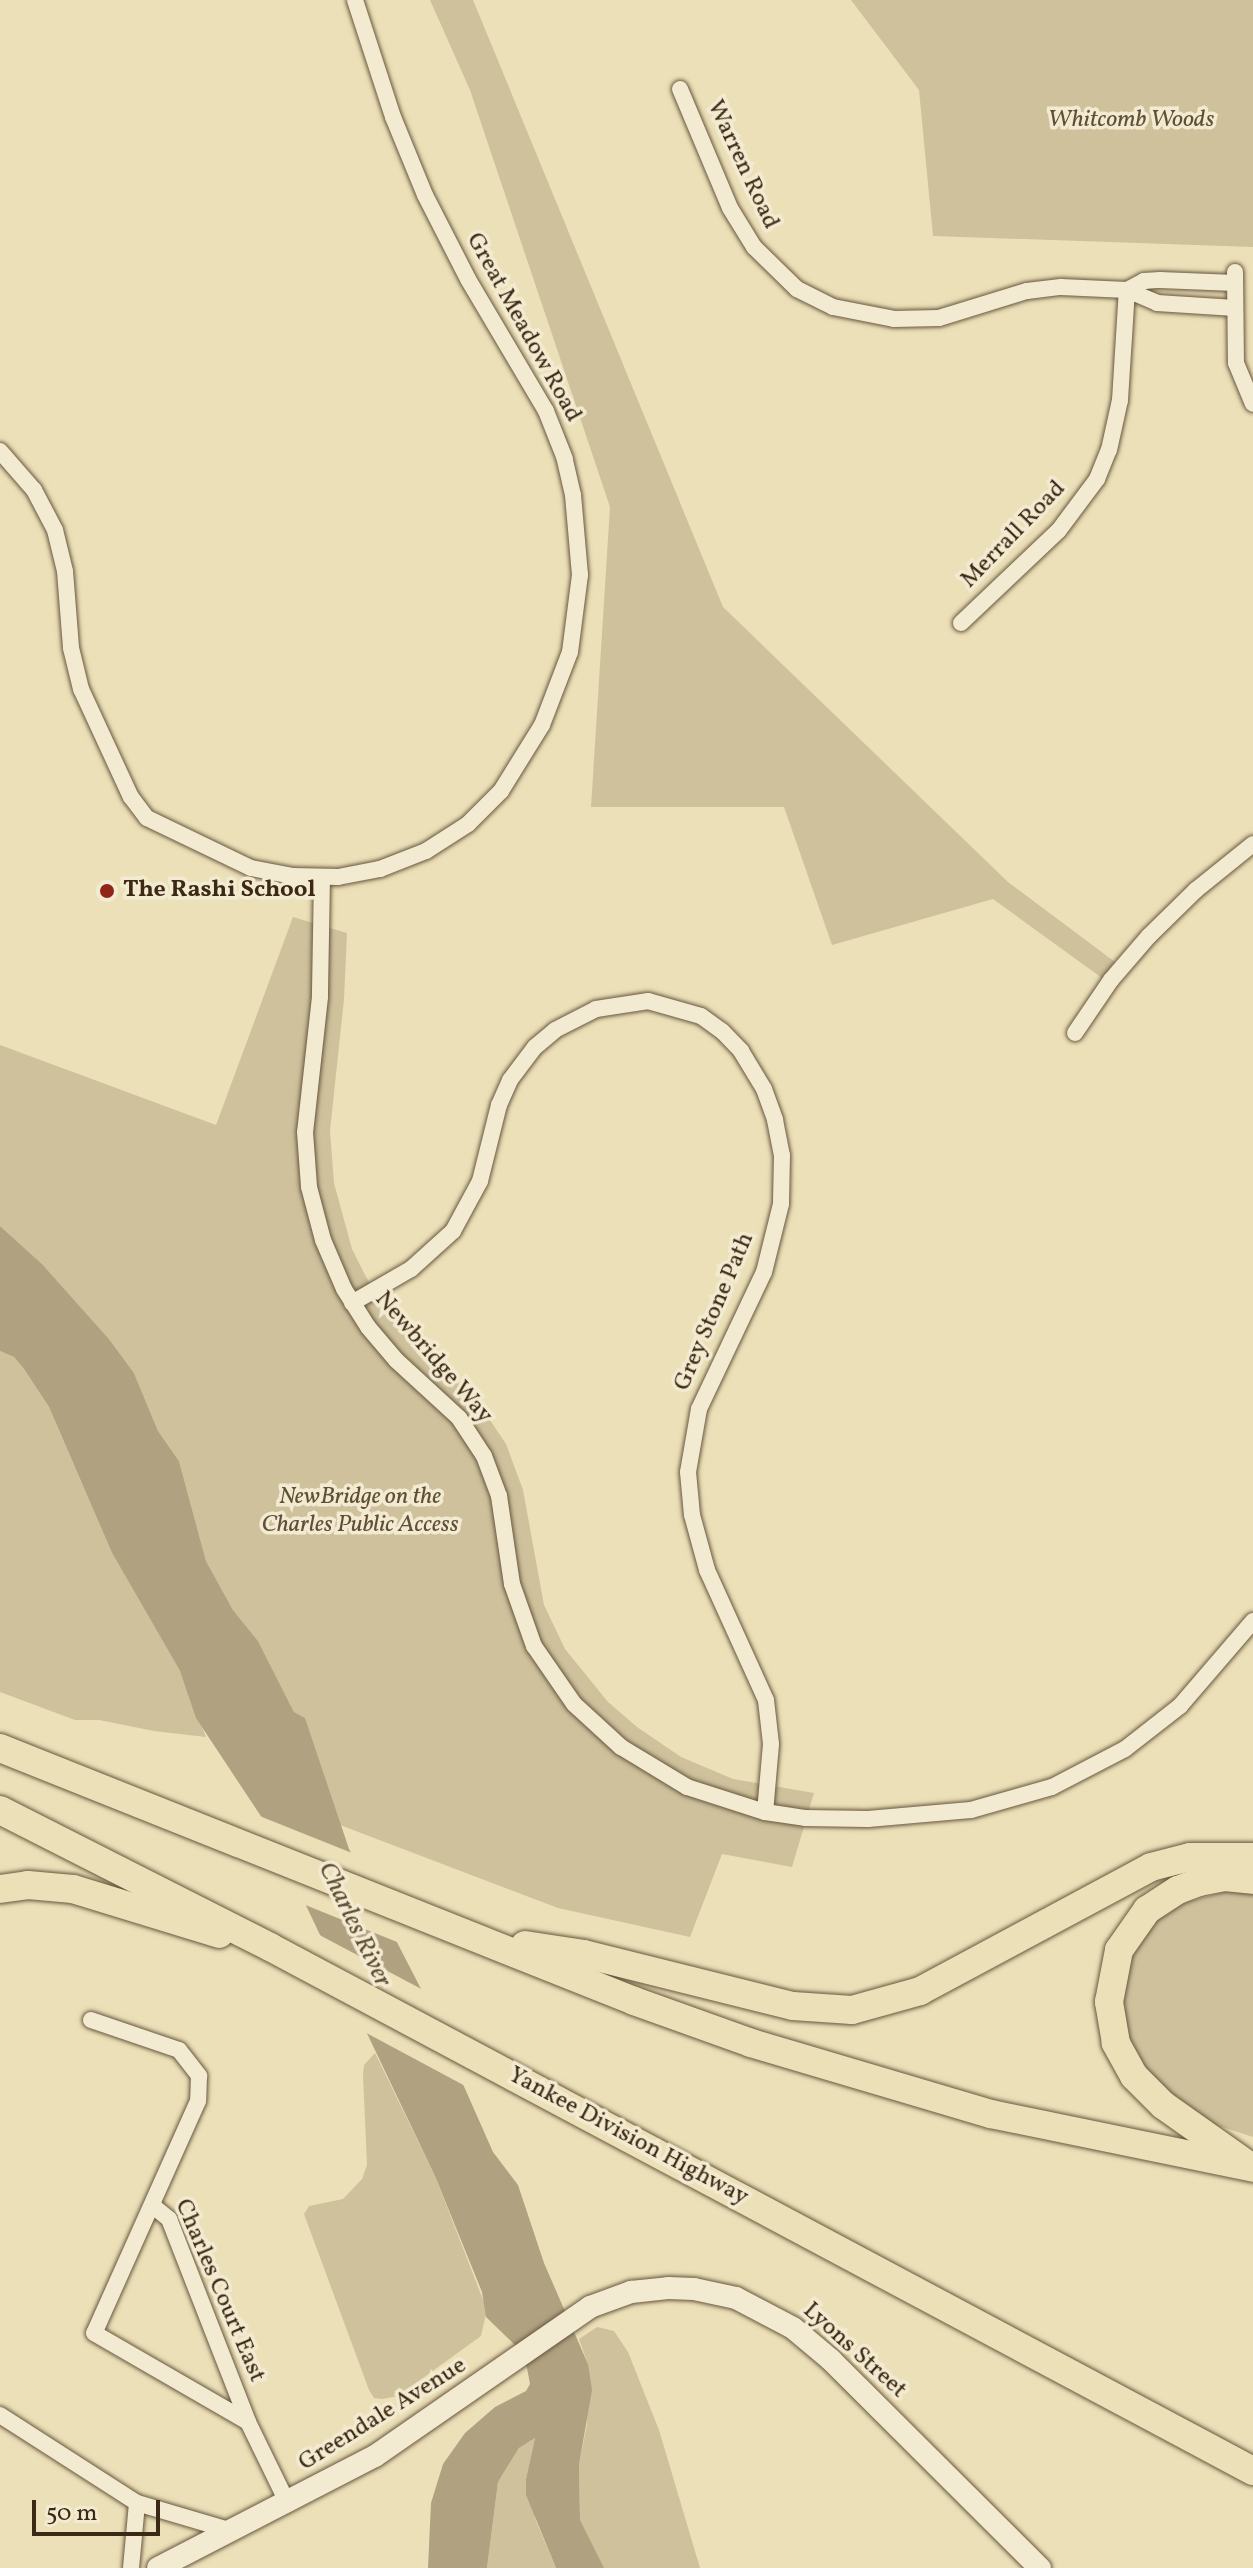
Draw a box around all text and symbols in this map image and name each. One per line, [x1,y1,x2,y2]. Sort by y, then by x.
street label: Warren Road [700,96,784,234]
park label: Whitcomb Woods [1048,107,1214,135]
street label: Great Meadow Road [459,228,587,428]
street label: Merrall Road [955,475,1073,595]
place label: The Rashi School [123,877,316,905]
marker: The Rashi School [98,882,116,900]
street label: Grey Stone Path [669,1228,761,1396]
street label: Newbridge Way [368,1286,498,1430]
park label: NewBridge on the Charles Public Access [262,1484,458,1540]
water label: Charles River [310,1857,398,1993]
street label: Yankee Division Highway [503,2061,753,2213]
street label: Charles Court East [167,2195,271,2387]
street label: Lyons Street [796,2297,912,2405]
street label: Greendale Avenue [294,2352,472,2478]
scale bar [36,2484,164,2534]
text: 50 m [46,2497,98,2531]

